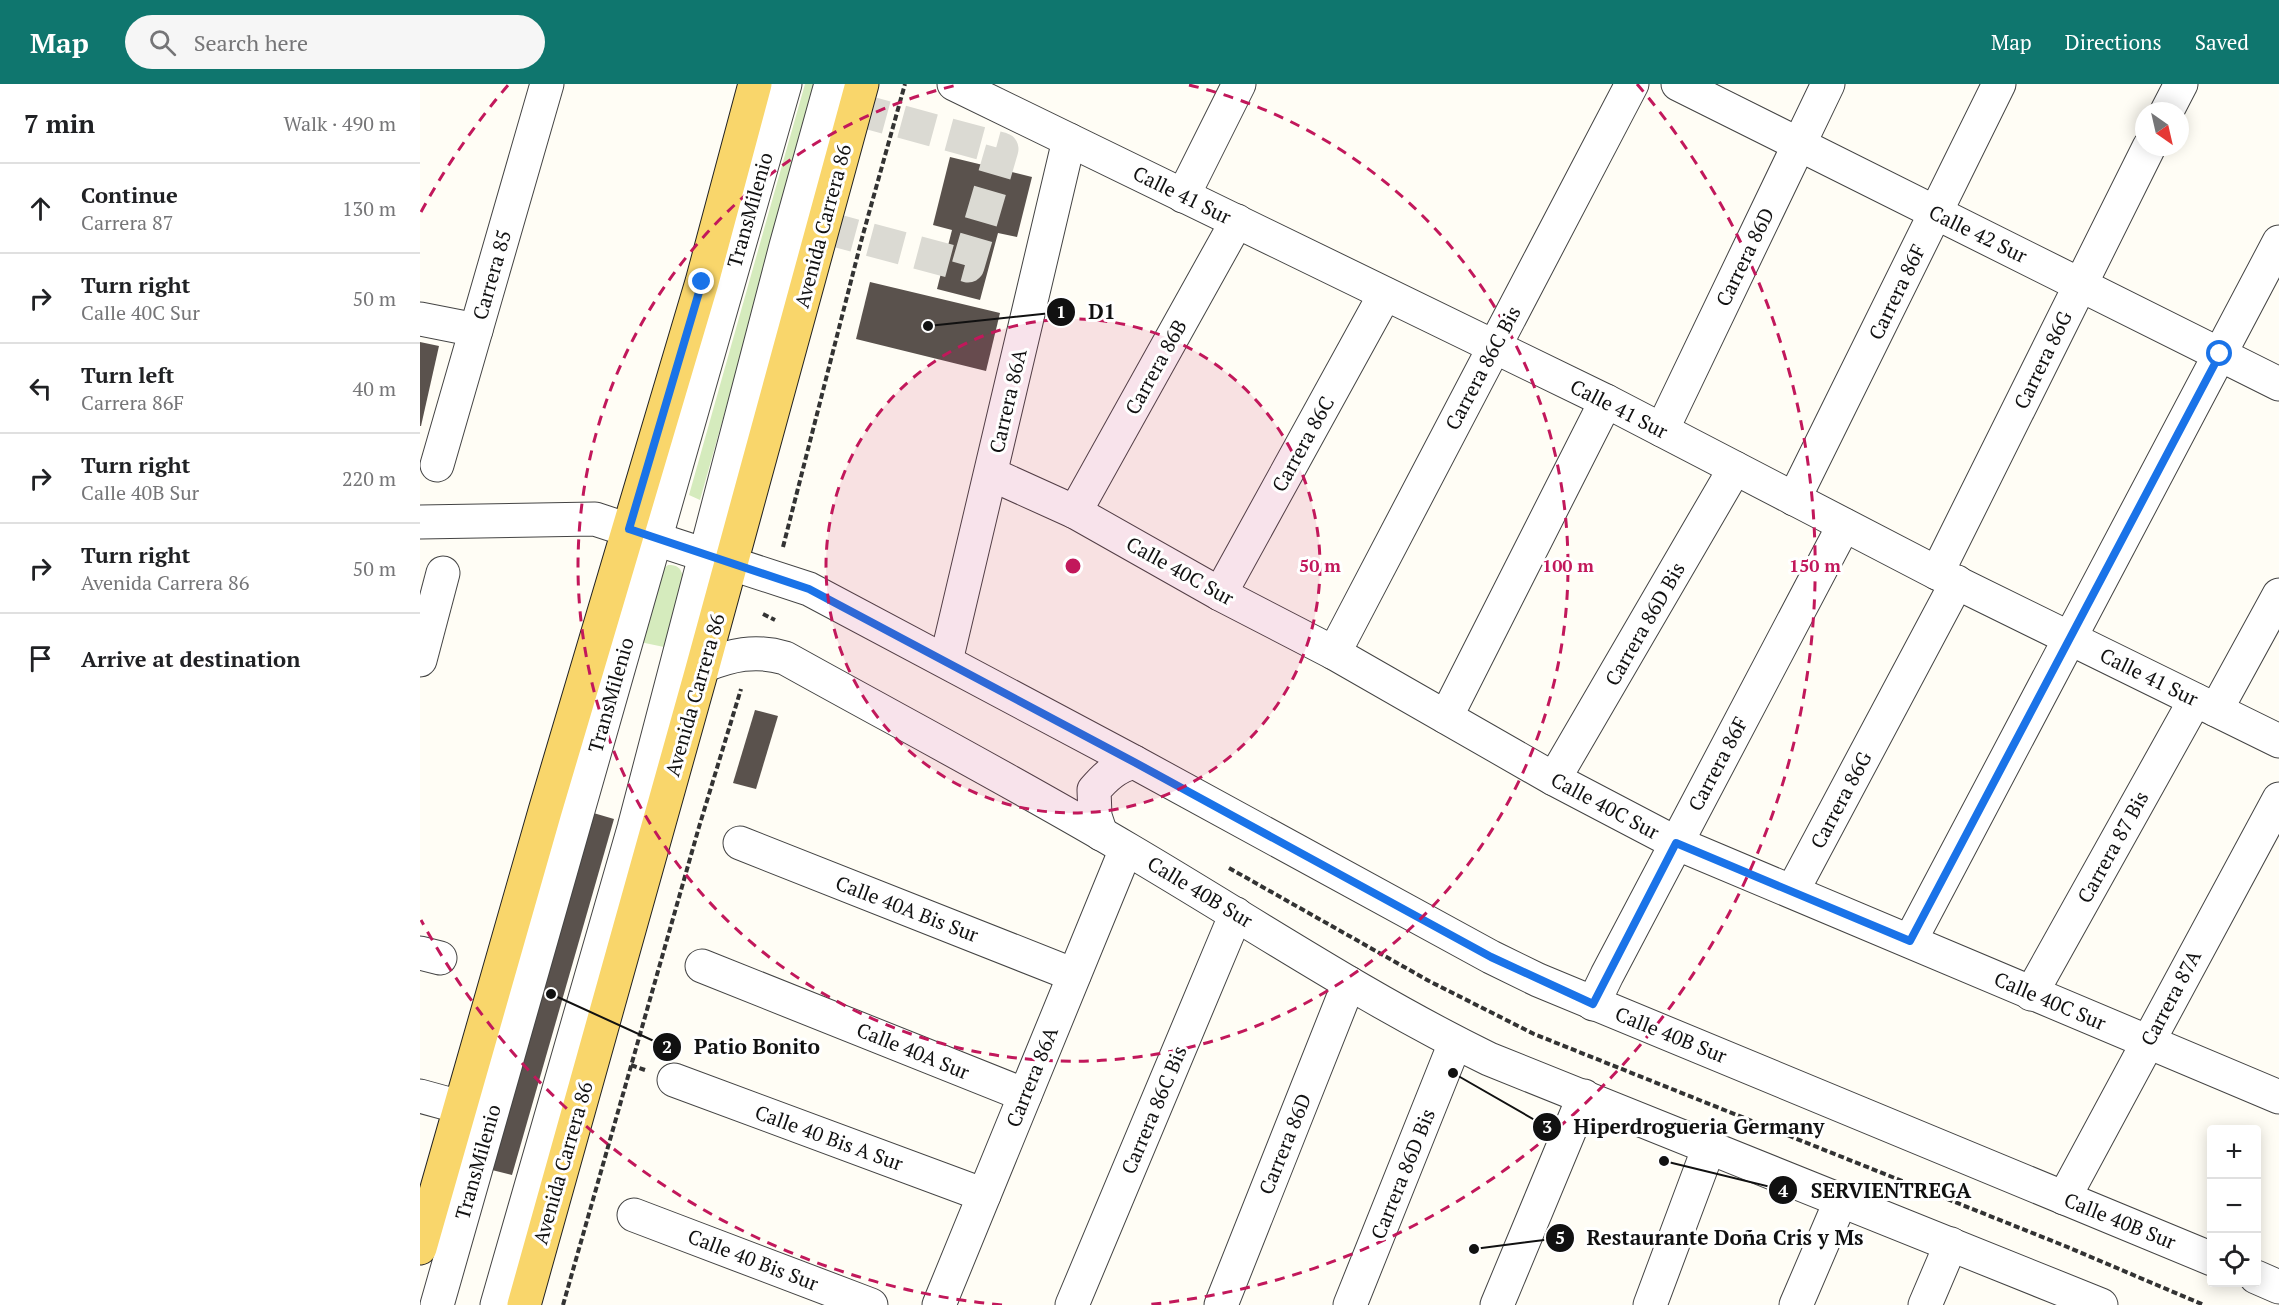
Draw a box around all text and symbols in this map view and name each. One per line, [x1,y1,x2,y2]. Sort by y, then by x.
search box [125,15,545,69]
text: Map [30,24,89,61]
icon: search [146,26,179,59]
text: Search here [194,28,308,57]
text: Map [1991,28,2032,56]
text: Directions [2065,28,2162,56]
text: Saved [2195,28,2249,56]
north arrow [2135,102,2189,156]
text: 7 min [24,106,95,140]
text: Walk · 490 m [284,110,396,137]
street label: Avenida Carrera 86 [788,141,857,311]
street label: TransMilenio [720,149,779,271]
street label: Calle 41 Sur [1129,159,1236,230]
text: Continue [81,180,178,209]
icon: ahead [24,192,57,225]
text: 130 m [342,195,396,222]
street label: Calle 42 Sur [1925,198,2032,269]
street label: Carrera 86D [1709,203,1780,311]
text: Carrera 87 [81,209,173,236]
street label: Carrera 85 [466,227,517,323]
street label: Carrera 86F [1862,239,1931,344]
route end [688,268,714,294]
text: Turn right [81,270,190,299]
icon: right [24,282,57,315]
text: 50 m [353,285,396,312]
callout: D1 [1046,292,1128,331]
text: D1 [1088,297,1116,325]
text: Calle 40C Sur [81,299,200,326]
text: 1 [1056,299,1066,323]
street label: Carrera 86C Bis [1438,301,1527,435]
street label: Carrera 86G [2007,306,2078,413]
street label: Carrera 86B [1118,314,1193,419]
route start [2206,340,2232,366]
street label: Carrera 86A [982,346,1033,456]
text: Turn left [81,360,174,389]
icon: left [24,372,57,405]
street label: Calle 41 Sur [1566,372,1673,445]
text: 40 m [353,375,396,402]
text: Carrera 86F [81,389,184,416]
street label: Carrera 86C [1265,391,1340,496]
text: Turn right [81,450,190,479]
icon: right [24,462,57,495]
text: 220 m [342,465,396,492]
text: Calle 40B Sur [81,479,199,506]
street label: Calle 40C Sur [1122,530,1239,611]
text: Turn right [81,540,190,569]
icon: right [24,552,57,585]
text: 50 m [1299,553,1341,577]
text: 100 m [1542,553,1594,577]
text: 150 m [1789,553,1841,577]
text: 50 m [353,555,396,582]
centre of rings [1063,556,1083,576]
street label: Carrera 86D Bis [1598,557,1691,690]
text: Avenida Carrera 86 [81,569,249,596]
street label: Avenida Carrera 86 [658,610,731,780]
street label: TransMilenio [581,634,640,756]
street label: Calle 41 Sur [2096,641,2203,712]
icon: arrive [24,642,57,675]
text: Arrive at destination [81,644,300,673]
street label: Carrera 86F [1681,712,1754,816]
street label: Carrera 86G [1804,746,1877,853]
street label: Calle 40C Sur [1546,766,1664,846]
street label: Carrera 87 Bis [2071,786,2154,908]
street label: Calle 40B Sur [1143,850,1258,934]
street label: Calle 40A Bis Sur [832,869,983,948]
street label: Carrera 87A [2134,945,2207,1050]
street label: Calle 40C Sur [1990,965,2110,1036]
street label: Calle 40B Sur [1611,1000,1731,1069]
street label: Calle 40A Sur [853,1016,974,1086]
street label: Carrera 86A [999,1022,1064,1131]
callout: Patio Bonito [652,1027,832,1066]
text: Patio Bonito [694,1032,820,1060]
text: 2 [662,1034,672,1058]
street label: Carrera 86C Bis [1114,1041,1193,1178]
street label: Avenida Carrera 86 [526,1078,599,1248]
street label: Carrera 86D [1252,1089,1317,1198]
street label: Calle 40 Bis A Sur [751,1098,907,1177]
street label: TransMilenio [448,1101,507,1223]
street label: Carrera 86D Bis [1364,1105,1441,1243]
callout: Hiperdrogueria Germany [1532,1107,1837,1146]
text: Hiperdrogueria Germany [1574,1112,1825,1140]
text: 3 [1542,1114,1552,1138]
map controls [2207,1125,2261,1287]
button: + [2207,1125,2261,1179]
callout: SERVIENTREGA [1768,1171,1983,1210]
text: SERVIENTREGA [1811,1176,1972,1204]
text: 4 [1778,1178,1789,1202]
button: − [2207,1179,2261,1233]
street label: Calle 40B Sur [2060,1186,2180,1255]
callout: Restaurante Doña Cris y Ms [1545,1218,1876,1257]
street label: Calle 40 Bis Sur [684,1222,823,1297]
text: Restaurante Doña Cris y Ms [1586,1223,1864,1251]
text: 5 [1555,1225,1565,1249]
button: locate [2207,1233,2261,1287]

